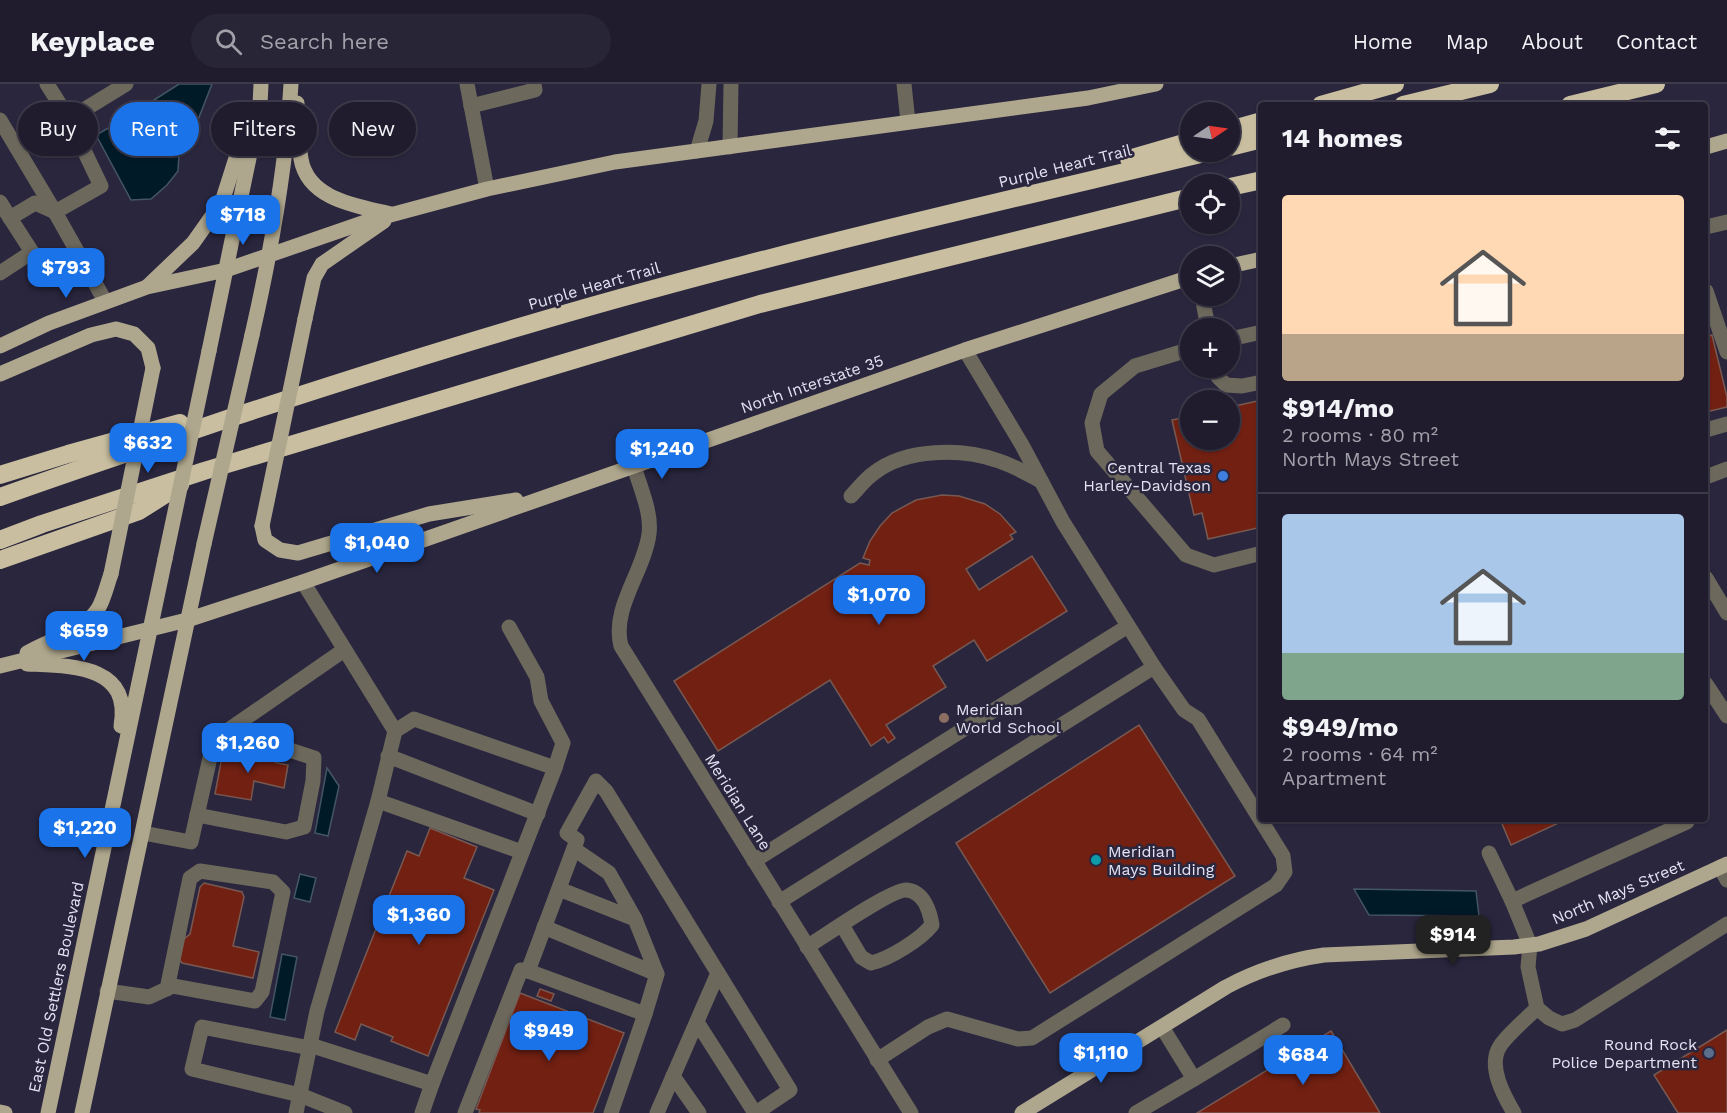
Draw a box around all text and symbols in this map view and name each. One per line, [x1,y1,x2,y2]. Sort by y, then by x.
search box [191,14,611,68]
text: Keyplace [30,25,155,58]
icon: search [212,25,245,58]
text: Search here [260,29,389,54]
text: Home [1353,29,1413,54]
text: Map [1446,29,1489,54]
text: About [1522,29,1583,54]
text: Contact [1616,29,1697,54]
chip: Buy [18,102,98,156]
chip: Rent [110,102,199,156]
chip: Filters [211,102,317,156]
chip: New [329,102,416,156]
north arrow [1180,102,1240,162]
map controls [1180,102,1240,450]
icon: filters [1651,122,1684,155]
text: 14 homes [1282,123,1403,153]
street label: Purple Heart Trail [996,140,1134,192]
button: locate [1180,174,1240,234]
pin: $718 [207,195,279,246]
text: $718 [220,202,266,226]
icon: home [1429,234,1537,342]
button: layers [1180,246,1240,306]
pin: $793 [30,248,102,299]
text: $793 [42,255,91,279]
street label: Purple Heart Trail [526,258,662,314]
button: + [1180,318,1240,378]
street label: North Interstate 35 [738,351,886,417]
button: − [1180,390,1240,450]
text: $914/mo [1282,393,1394,423]
pin: $632 [112,423,184,474]
text: 2 rooms · 80 m² [1282,423,1438,447]
pin: $1,240 [613,429,711,480]
text: $632 [124,430,172,454]
text: $1,240 [630,436,694,460]
text: North Mays Street [1282,447,1459,471]
place label: Central Texas Harley-Davidson [1083,458,1211,495]
marker: Central Texas Harley-Davidson [1216,469,1230,483]
pin: $1,040 [328,523,426,574]
text: $1,040 [344,530,410,554]
icon: home [1429,553,1537,661]
pin: $1,070 [830,575,928,626]
text: $1,070 [847,582,911,606]
pin: $659 [48,611,120,662]
text: $659 [59,618,109,642]
place label: Meridian World School [956,700,1061,737]
marker: Meridian World School [937,711,951,725]
text: $949/mo [1282,712,1398,742]
pin: $1,260 [199,723,297,774]
text: $1,260 [216,730,280,754]
text: 2 rooms · 64 m² [1282,742,1438,766]
street label: Meridian Lane [701,750,775,854]
text: Apartment [1282,766,1386,790]
pin: $1,220 [36,808,134,859]
text: $1,220 [53,815,117,839]
place label: Meridian Mays Building [1108,842,1215,879]
marker: Meridian Mays Building [1089,853,1103,867]
street label: North Mays Street [1549,855,1687,928]
street label: East Old Settlers Boulevard [24,880,88,1094]
pin: $1,360 [370,895,468,946]
text: $1,360 [387,902,451,926]
pin: $914 [1417,915,1489,966]
text: $914 [1430,922,1476,946]
pin: $949 [513,1011,585,1062]
text: $949 [524,1018,574,1042]
pin: $1,110 [1052,1033,1150,1084]
pin: $684 [1267,1035,1339,1086]
place label: Round Rock Police Department [1551,1035,1697,1072]
text: $1,110 [1073,1040,1129,1064]
text: $684 [1278,1042,1328,1066]
marker: Round Rock Police Department [1702,1046,1716,1060]

